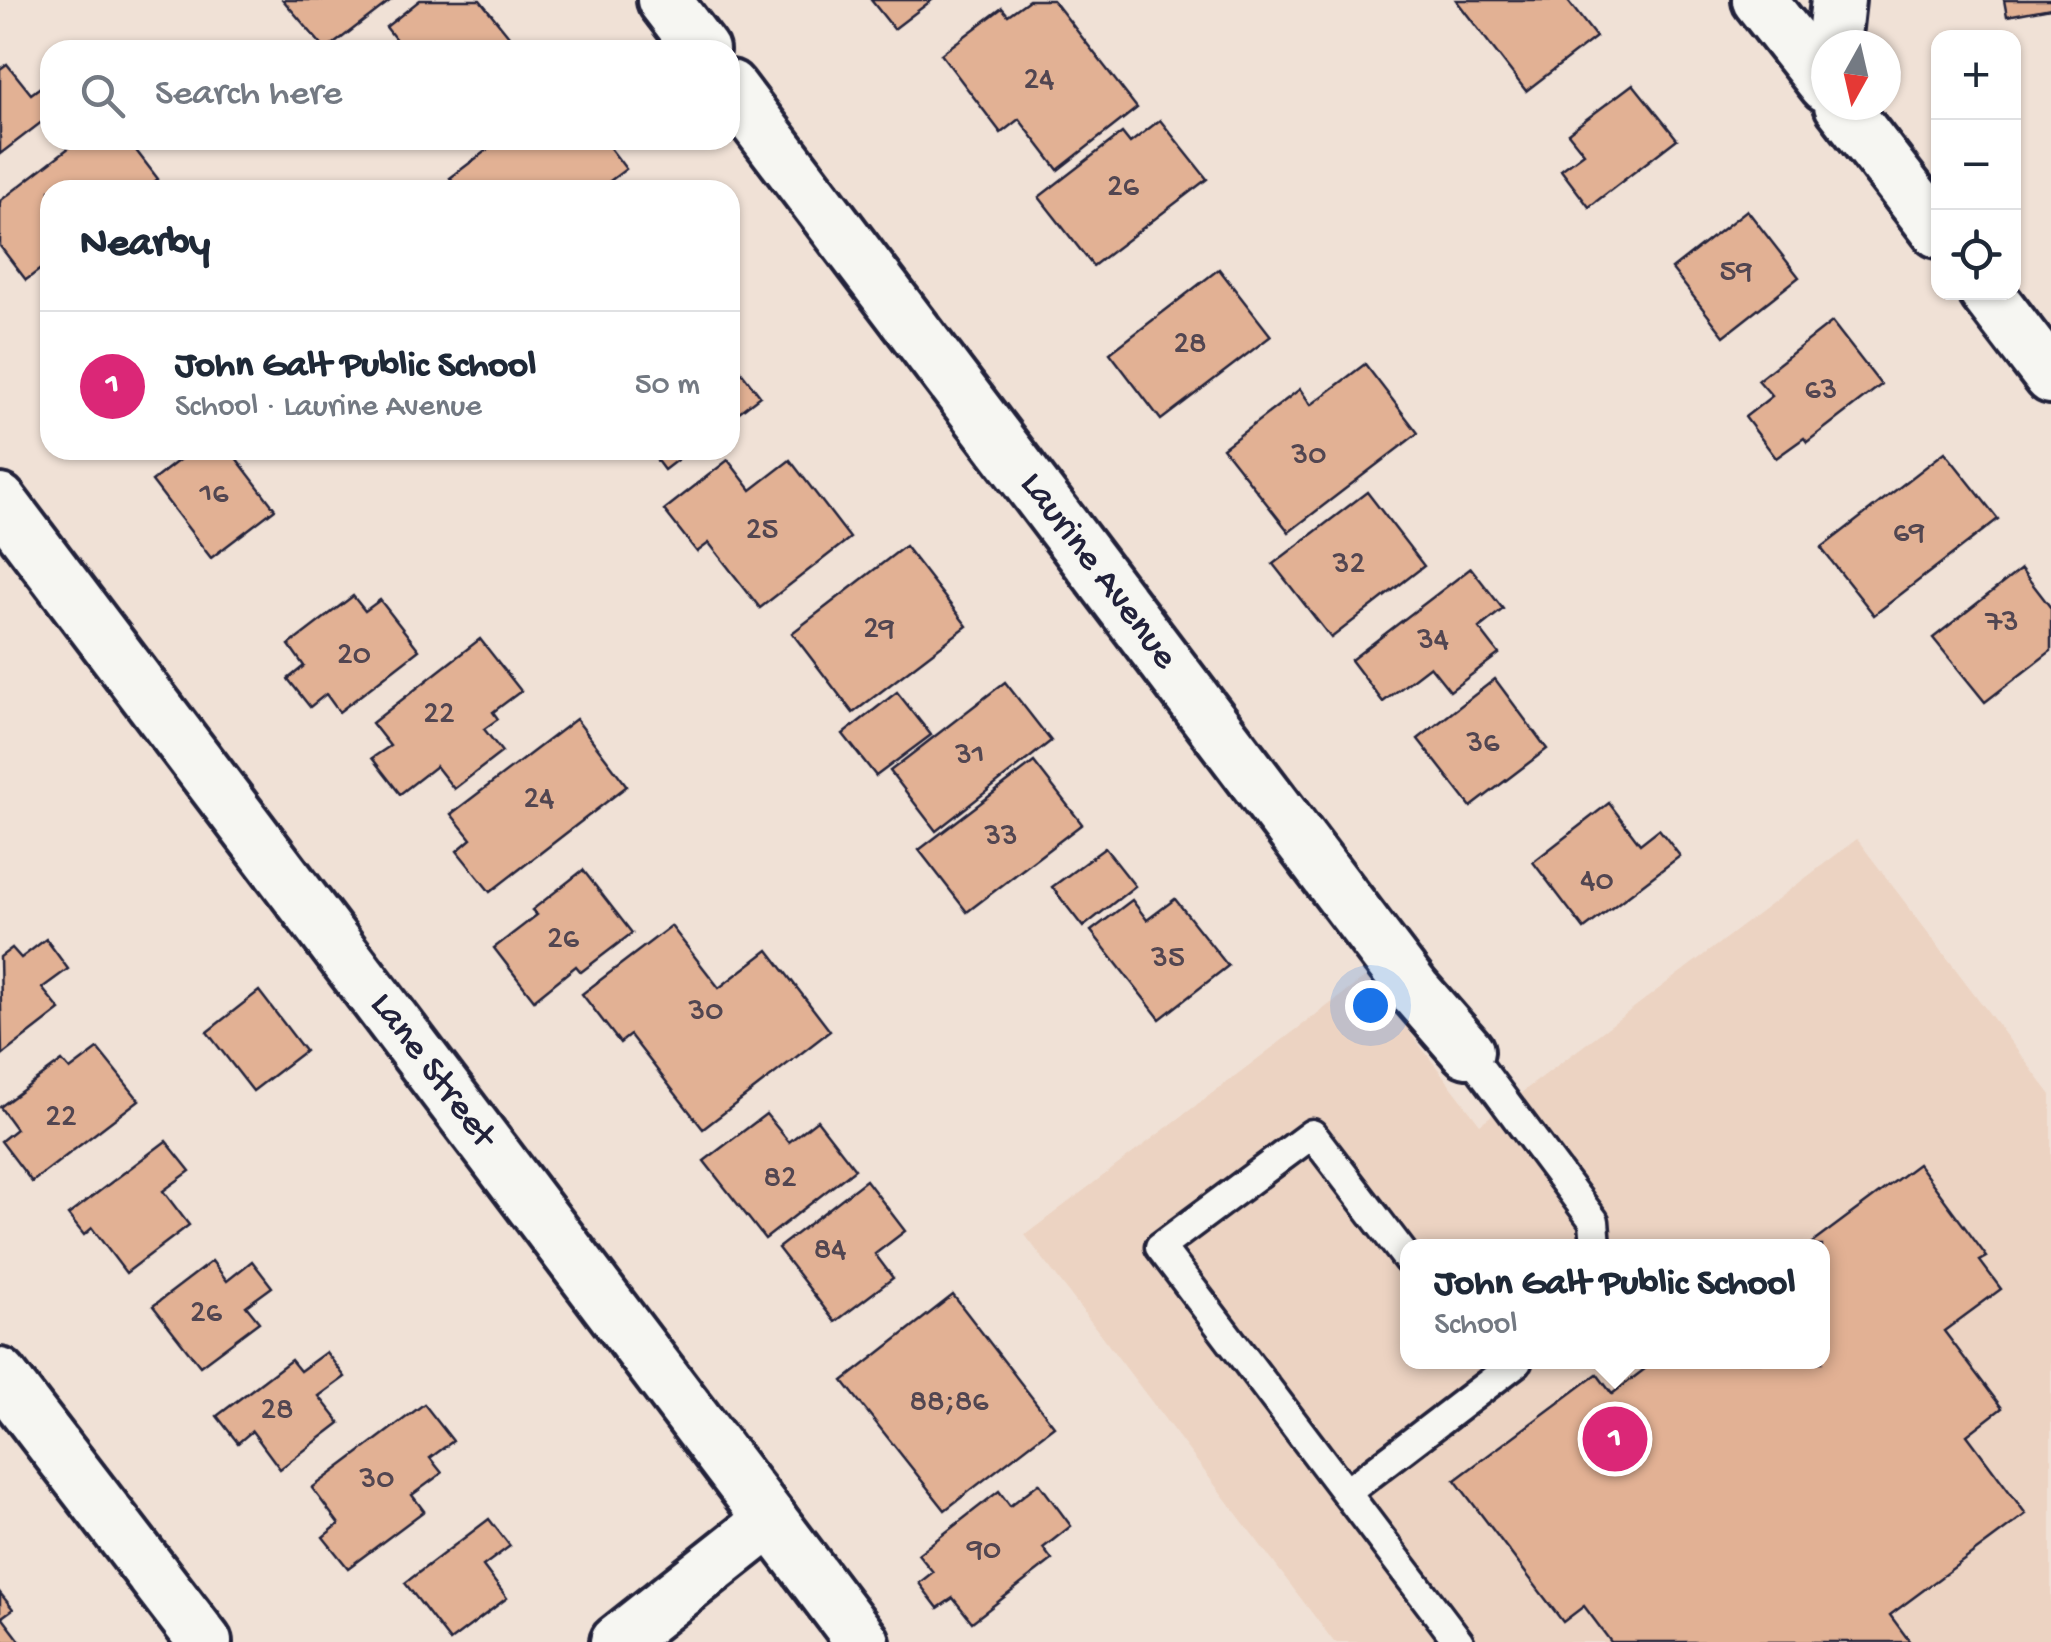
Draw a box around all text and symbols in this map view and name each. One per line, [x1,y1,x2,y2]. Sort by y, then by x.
north arrow [1811,30,1901,120]
map controls [1931,30,2021,300]
button: + [1931,30,2021,120]
search box [40,40,740,150]
house number: 24 [1024,62,1054,100]
icon: search [75,68,130,123]
text: Search here [155,73,342,117]
button: − [1931,120,2021,210]
house number: 26 [1107,169,1140,207]
button: locate [1931,210,2021,300]
text: Nearby [80,221,210,270]
house number: 59 [1720,254,1752,292]
house number: 28 [1173,326,1207,364]
text: John Galt Public School [175,345,536,389]
text: 1 [106,367,119,405]
text: 50 m [635,367,700,405]
house number: 63 [1805,372,1837,410]
text: School · Laurine Avenue [175,389,482,427]
house number: 30 [1291,437,1326,475]
street label: Laurine Avenue [1008,464,1186,679]
house number: 16 [198,476,229,514]
house number: 25 [746,512,778,550]
house number: 69 [1893,515,1925,553]
house number: 32 [1332,546,1365,584]
house number: 73 [1984,604,2019,642]
house number: 29 [863,611,895,649]
house number: 34 [1416,622,1449,660]
house number: 20 [337,637,371,675]
house number: 22 [423,696,455,734]
house number: 36 [1466,725,1500,763]
house number: 31 [954,737,985,775]
house number: 24 [524,781,554,819]
house number: 33 [983,818,1018,856]
house number: 40 [1580,863,1614,901]
house number: 26 [547,921,580,959]
house number: 35 [1150,940,1185,978]
your location [1345,980,1396,1031]
street label: Lane Street [359,985,506,1160]
house number: 30 [688,993,723,1031]
house number: 22 [45,1099,77,1137]
house number: 82 [763,1160,797,1198]
house number: 84 [814,1232,846,1270]
popup [1400,1239,1830,1369]
text: John Galt Public School [1434,1263,1796,1307]
house number: 26 [190,1295,223,1333]
text: School [1434,1307,1517,1345]
house number: 88;86 [910,1384,989,1422]
house number: 28 [260,1392,294,1430]
pin: 1 [1582,1402,1648,1476]
house number: 30 [359,1461,394,1499]
house number: 90 [966,1532,1001,1570]

